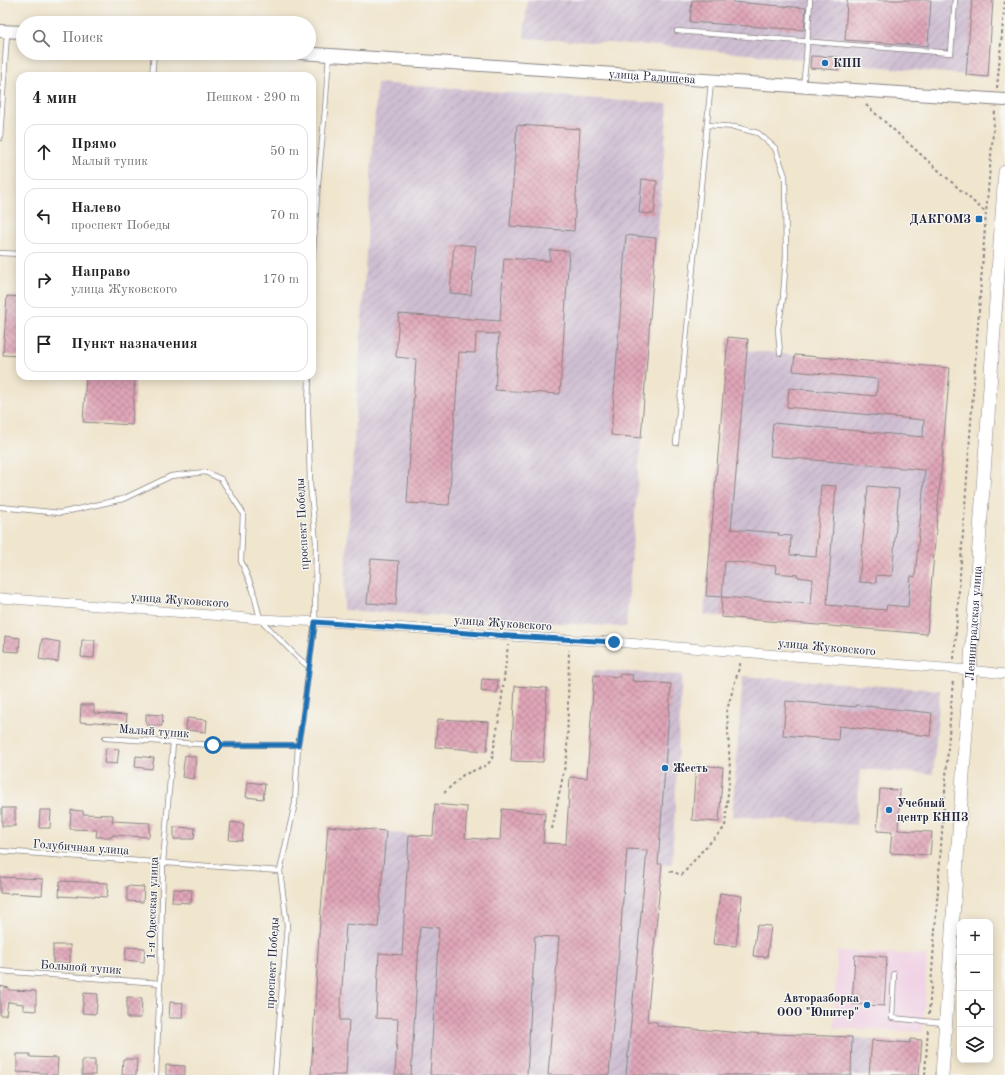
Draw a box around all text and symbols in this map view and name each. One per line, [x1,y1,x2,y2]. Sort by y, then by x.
search box [16,16,316,60]
icon: search [30,27,52,49]
text: Поиск [62,31,103,46]
marker: КПП [820,58,830,68]
place label: КПП [833,58,862,70]
street label: улица Радищева [608,69,696,86]
text: 4 мин [32,90,77,107]
text: Пешком · 290 m [206,91,300,104]
text: Прямо [71,137,117,152]
icon: ahead [33,141,55,163]
text: 50 m [270,145,299,158]
text: Малый тупик [71,155,148,168]
text: Налево [71,201,121,216]
icon: left [33,205,55,227]
text: 70 m [270,209,299,222]
place label: ДАКГОМЗ [910,214,971,226]
marker: ДАКГОМЗ [974,214,984,224]
text: проспект Победы [71,219,170,232]
text: Направо [71,265,130,280]
icon: right [33,269,55,291]
text: 170 m [262,273,299,286]
text: улица Жуковского [71,283,177,296]
icon: arrive [33,333,55,355]
text: Пункт назначения [71,337,198,352]
street label: проспект Победы [295,478,311,570]
street label: Ленинградская улица [965,565,985,681]
street label: улица Жуковского [131,592,229,610]
street label: улица Жуковского [454,615,552,633]
route end [605,633,623,651]
street label: улица Жуковского [778,638,876,658]
street label: Малый тупик [118,724,190,740]
route start [204,736,222,754]
marker: Жесть [660,763,670,773]
place label: Жесть [673,763,708,775]
place label: Учебный центр КНПЗ [897,798,969,824]
marker: Учебный центр КНПЗ [884,805,894,815]
street label: Голубичная улица [32,839,130,857]
street label: 1-я Одесская улица [145,856,161,960]
street label: проспект Победы [265,917,281,1009]
map controls [957,919,993,1063]
button: + [957,919,993,955]
button: − [957,955,993,991]
street label: Большой тупик [40,959,122,977]
button: locate [957,991,993,1027]
place label: Авторазборка ООО "Юпитер" [777,993,859,1019]
marker: Авторазборка ООО "Юпитер" [862,1000,872,1010]
button: layers [957,1027,993,1063]

